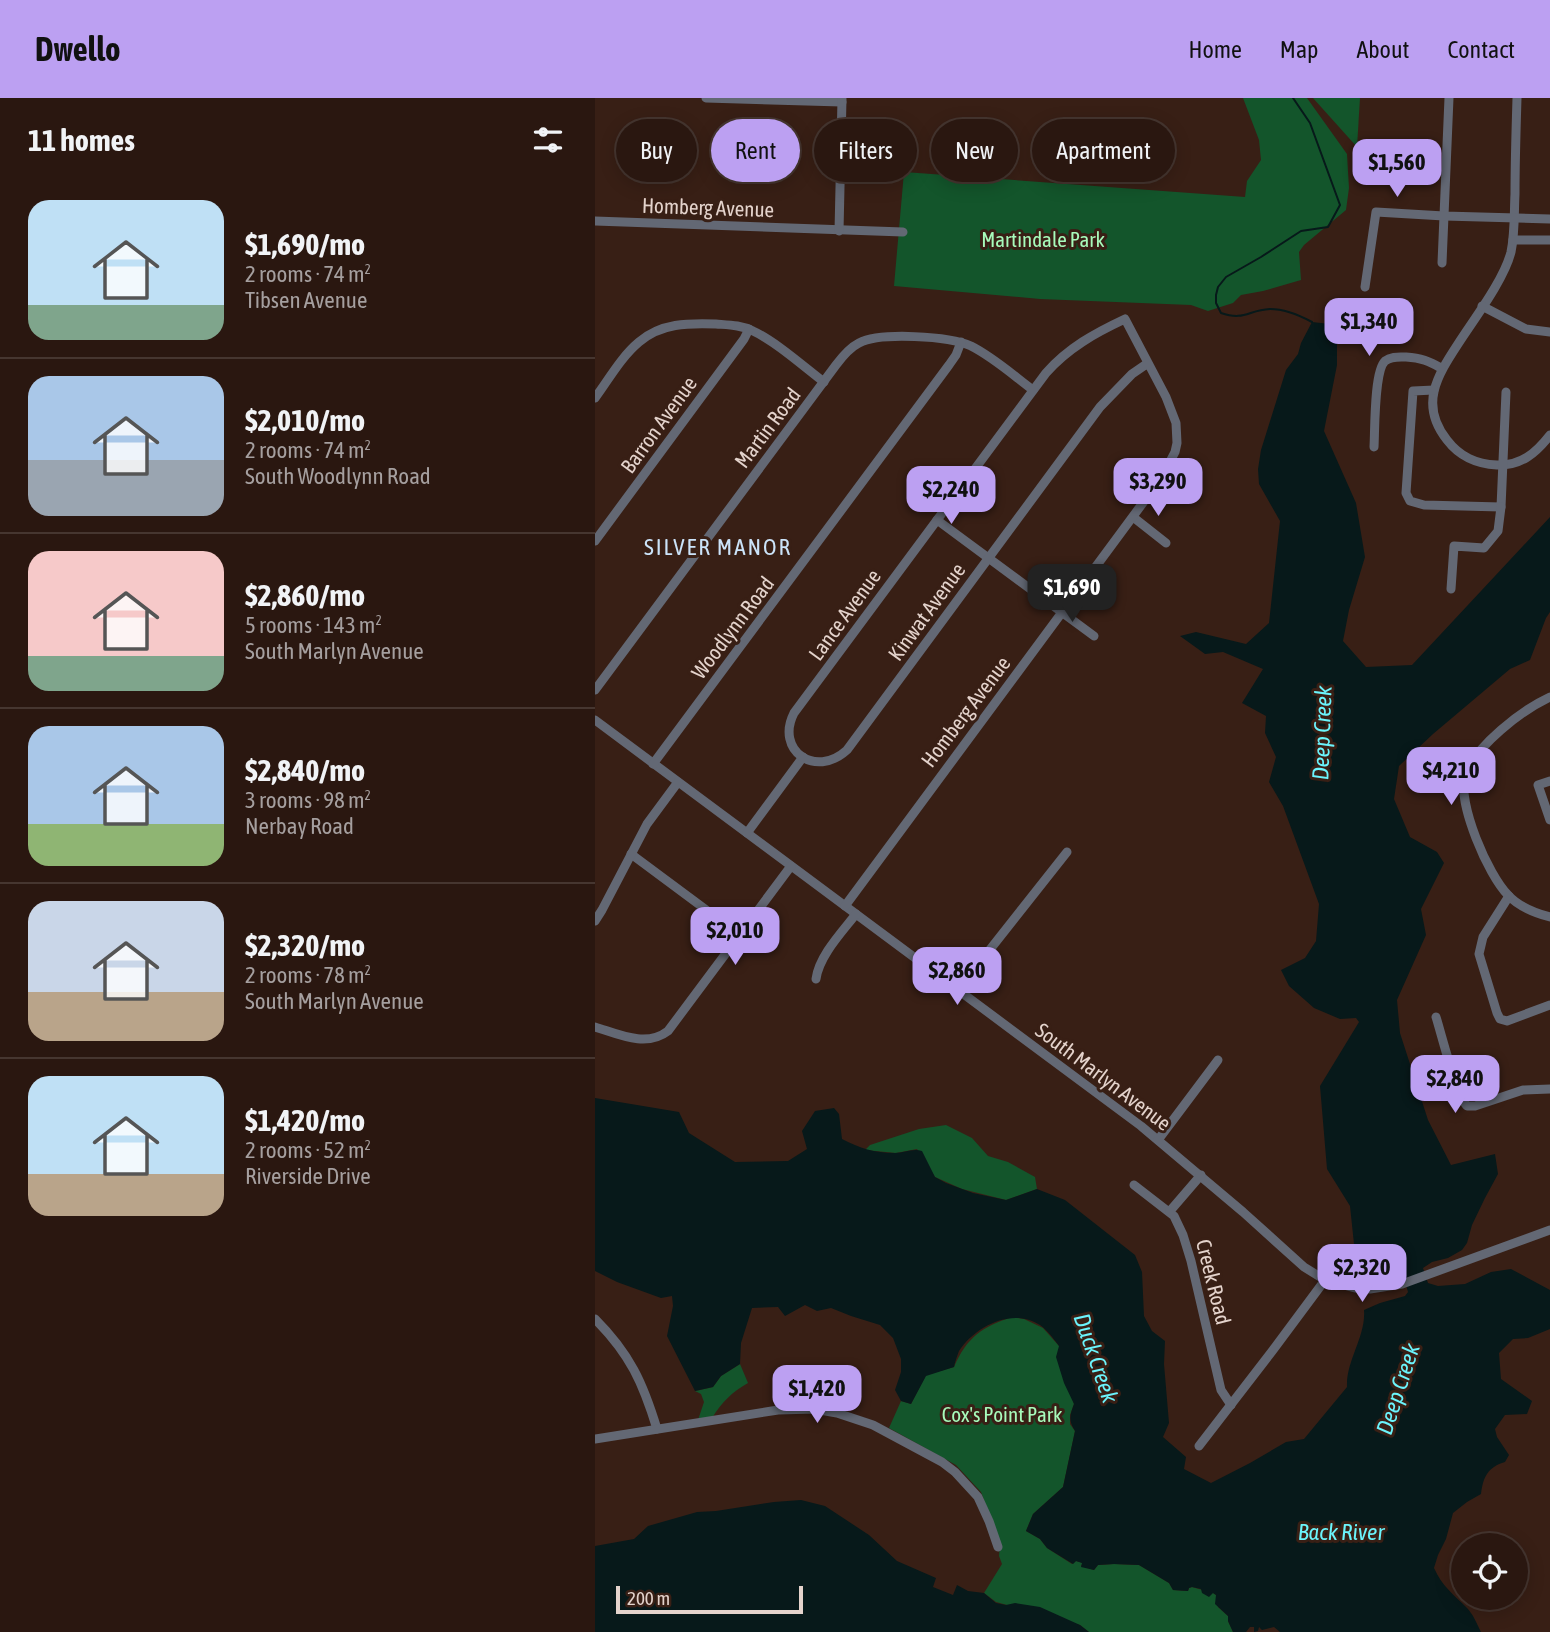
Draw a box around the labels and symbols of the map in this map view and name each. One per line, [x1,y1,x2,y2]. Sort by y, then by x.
pin: $1,560 [1340,140,1454,199]
street label: Homberg Avenue [642,193,775,221]
park label: Martindale Park [981,227,1105,251]
pin: $1,340 [1312,299,1426,358]
street label: Barron Avenue [615,372,701,477]
street label: Martin Road [729,383,805,472]
pin: $3,290 [1101,458,1215,518]
pin: $2,240 [894,466,1008,526]
district label: SILVER MANOR [644,534,792,560]
street label: Kinwat Avenue [883,558,970,665]
street label: Lance Avenue [803,564,885,665]
pin: $1,690 [1015,564,1129,624]
street label: Woodlynn Road [686,572,778,683]
street label: Homberg Avenue [916,651,1015,771]
water label: Deep Creek [1307,685,1337,781]
pin: $4,210 [1394,748,1508,807]
pin: $2,010 [678,908,792,967]
pin: $2,860 [900,948,1014,1007]
street label: South Marlyn Avenue [1031,1018,1176,1135]
pin: $2,840 [1398,1056,1512,1115]
street label: Creek Road [1192,1237,1236,1327]
pin: $2,320 [1305,1244,1419,1304]
water label: Duck Creek [1069,1310,1124,1407]
water label: Deep Creek [1371,1339,1425,1438]
pin: $1,420 [760,1366,874,1425]
park label: Cox's Point Park [942,1402,1062,1426]
water label: Back River [1298,1519,1386,1545]
scale bar [616,1583,803,1615]

